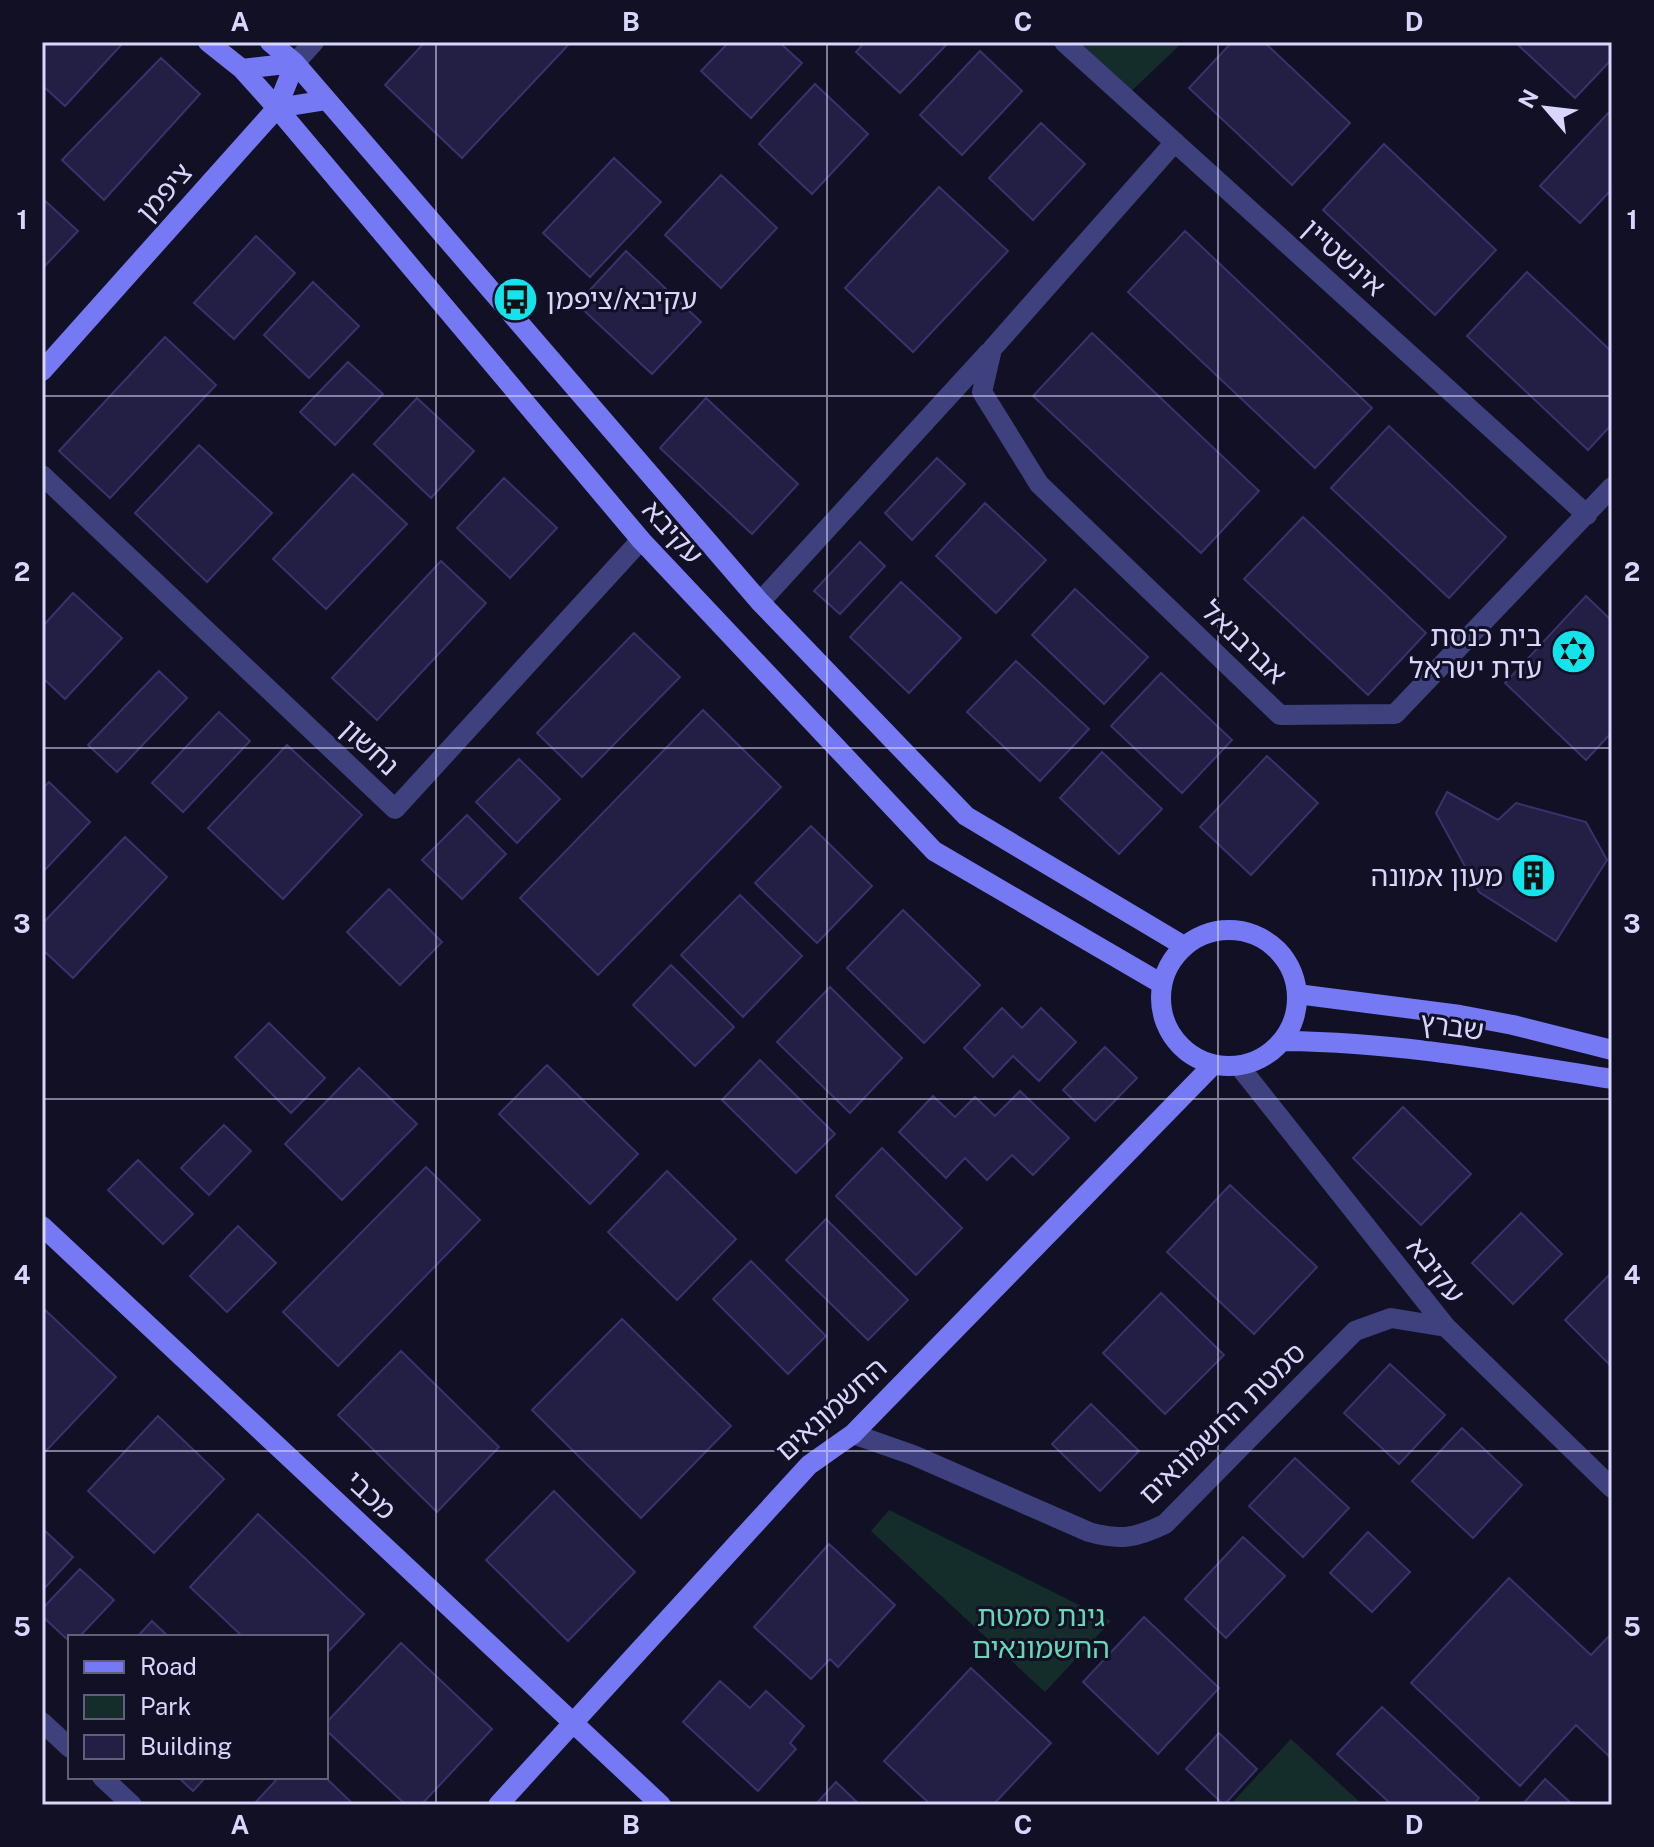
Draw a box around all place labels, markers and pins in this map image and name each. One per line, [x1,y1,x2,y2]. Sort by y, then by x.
bus stop icon: עקיבא/ציפמן [491,275,539,323]
place label: עקיבא/ציפמן [546,282,697,315]
place label: בית כנסת עדת ישראל [1409,619,1542,684]
synagogue icon: בית כנסת עדת ישראל [1549,628,1597,676]
building icon: מעון אמונה [1510,852,1558,900]
place label: מעון אמונה [1371,859,1503,892]

